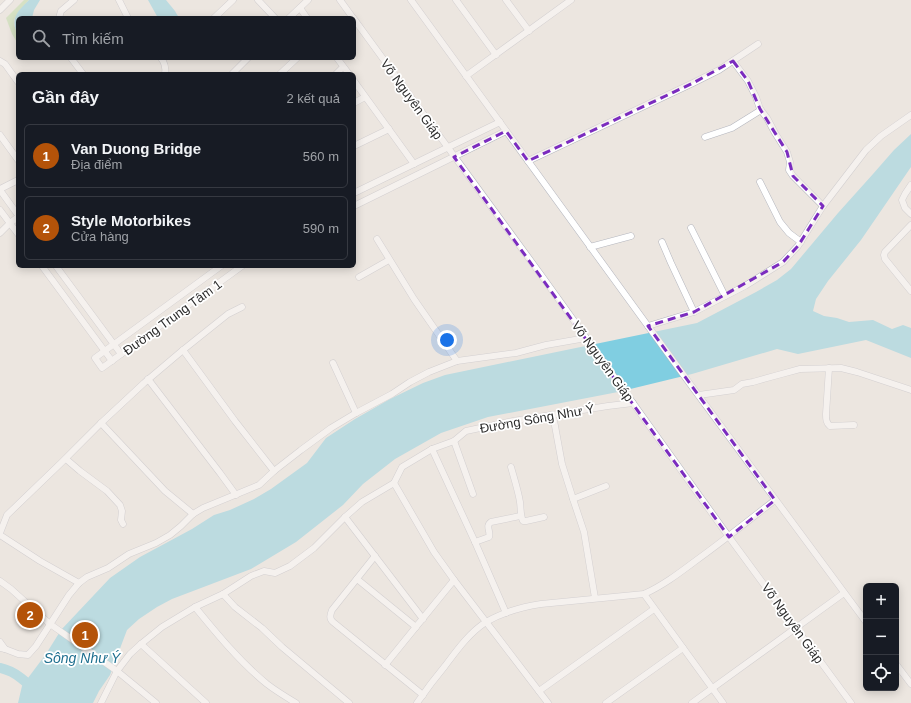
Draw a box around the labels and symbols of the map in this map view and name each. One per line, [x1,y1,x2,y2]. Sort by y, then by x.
street label: Võ Nguyên Giáp [377,56,446,142]
street label: Đường Trung Tâm 1 [120,277,224,358]
street label: Võ Nguyên Giáp [568,318,637,404]
your location [437,330,457,350]
street label: Đường Sông Như Ý [479,401,596,436]
street label: Võ Nguyên Giáp [758,580,827,666]
pin: 2 [17,600,43,630]
pin: 1 [72,620,98,650]
water label: Sông Như Ý [44,650,122,666]

